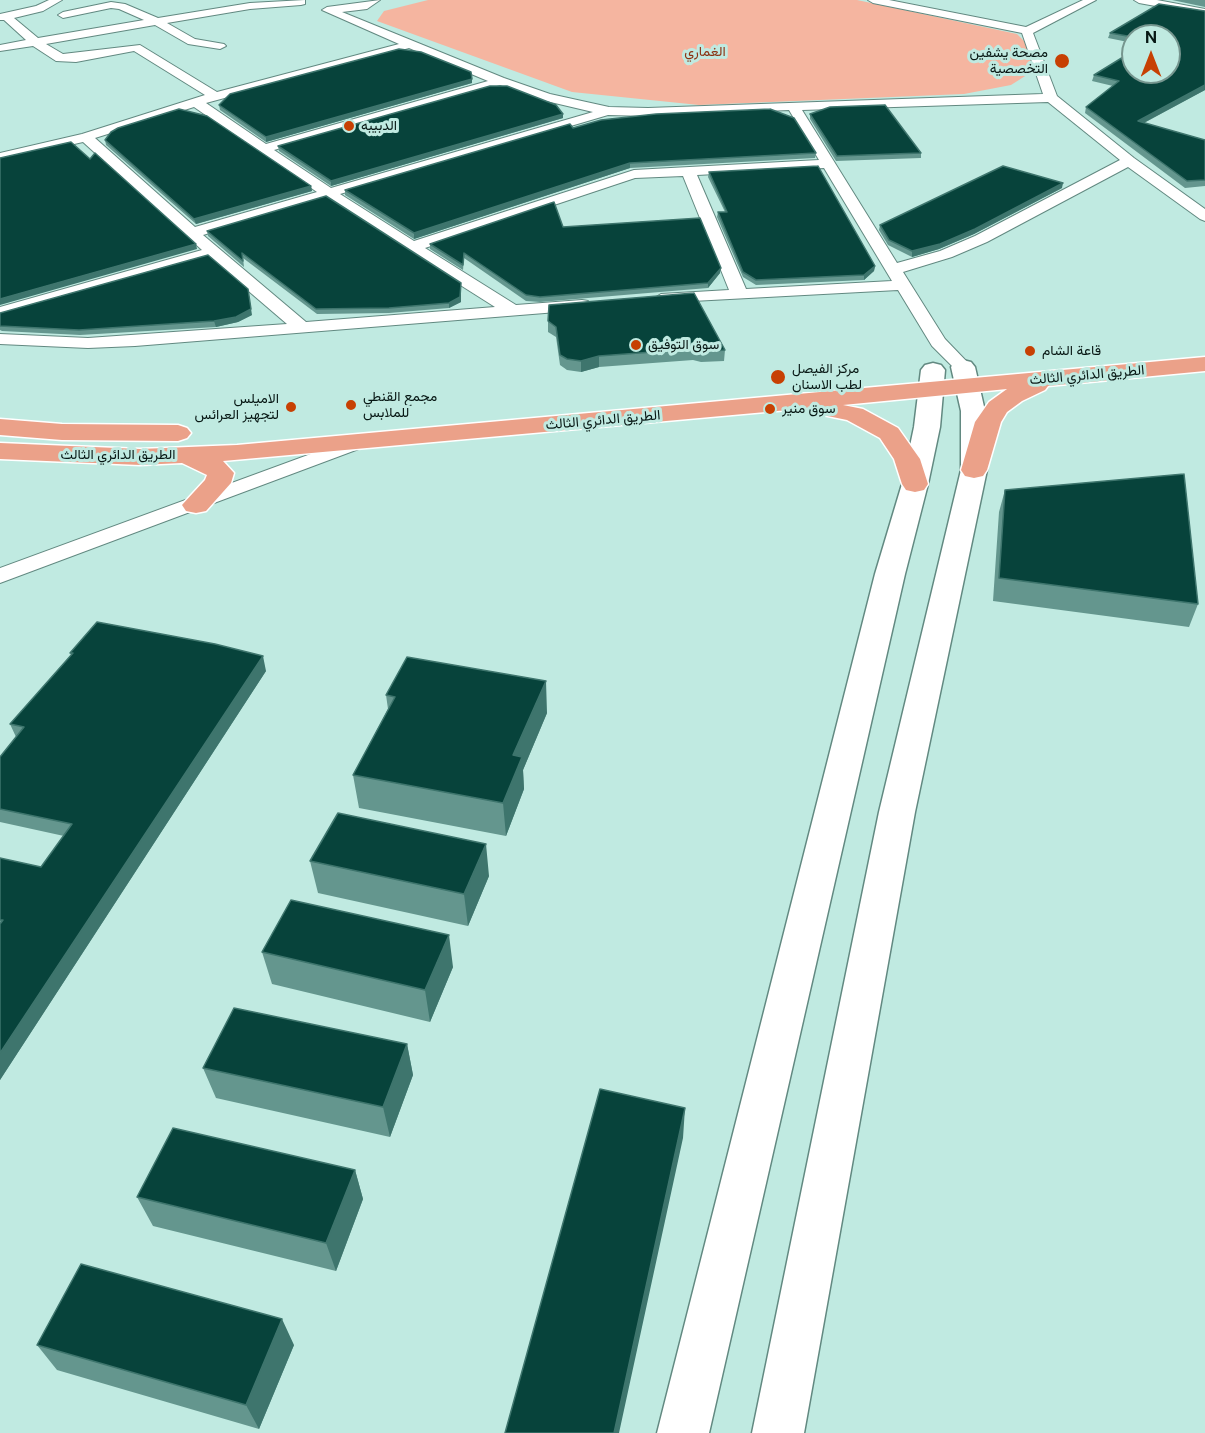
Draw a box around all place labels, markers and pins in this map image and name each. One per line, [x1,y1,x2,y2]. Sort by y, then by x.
place label: مصحة يشفين التخصصية [969,45,1048,78]
marker: مصحة يشفين التخصصية [1053,52,1071,70]
place label: الدبيبه [361,118,397,134]
marker: الدبيبه [342,119,356,133]
place label: سوق التوفيق [648,337,719,353]
marker: سوق التوفيق [629,338,643,352]
place label: قاعة الشام [1042,343,1101,359]
marker: قاعة الشام [1023,344,1037,358]
place label: مركز الفيصل لطب الاسنان [792,361,862,394]
marker: مركز الفيصل لطب الاسنان [769,368,787,386]
place label: مجمع القنطي للملابس [363,389,437,422]
place label: الاميلس لتجهيز العرائس [194,391,279,424]
marker: مجمع القنطي للملابس [344,398,358,412]
marker: الاميلس لتجهيز العرائس [284,400,298,414]
place label: سوق منير [782,401,836,417]
marker: سوق منير [763,402,777,416]

